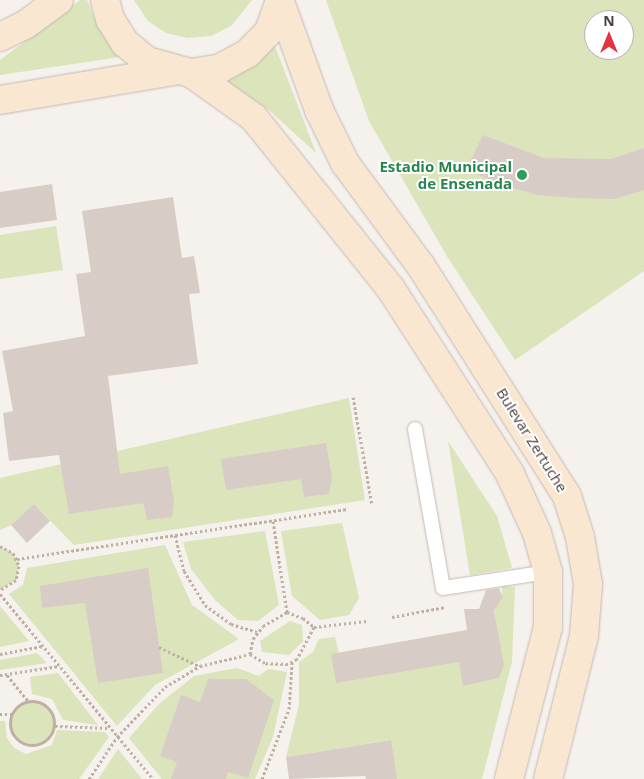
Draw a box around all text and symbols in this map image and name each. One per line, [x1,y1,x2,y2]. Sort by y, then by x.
north arrow [584,10,634,60]
text: N [603,11,615,30]
place label: Estadio Municipal de Ensenada [379,157,512,192]
marker: Estadio Municipal de Ensenada [516,169,528,181]
street label: Bulevar Zertuche [493,385,571,495]

